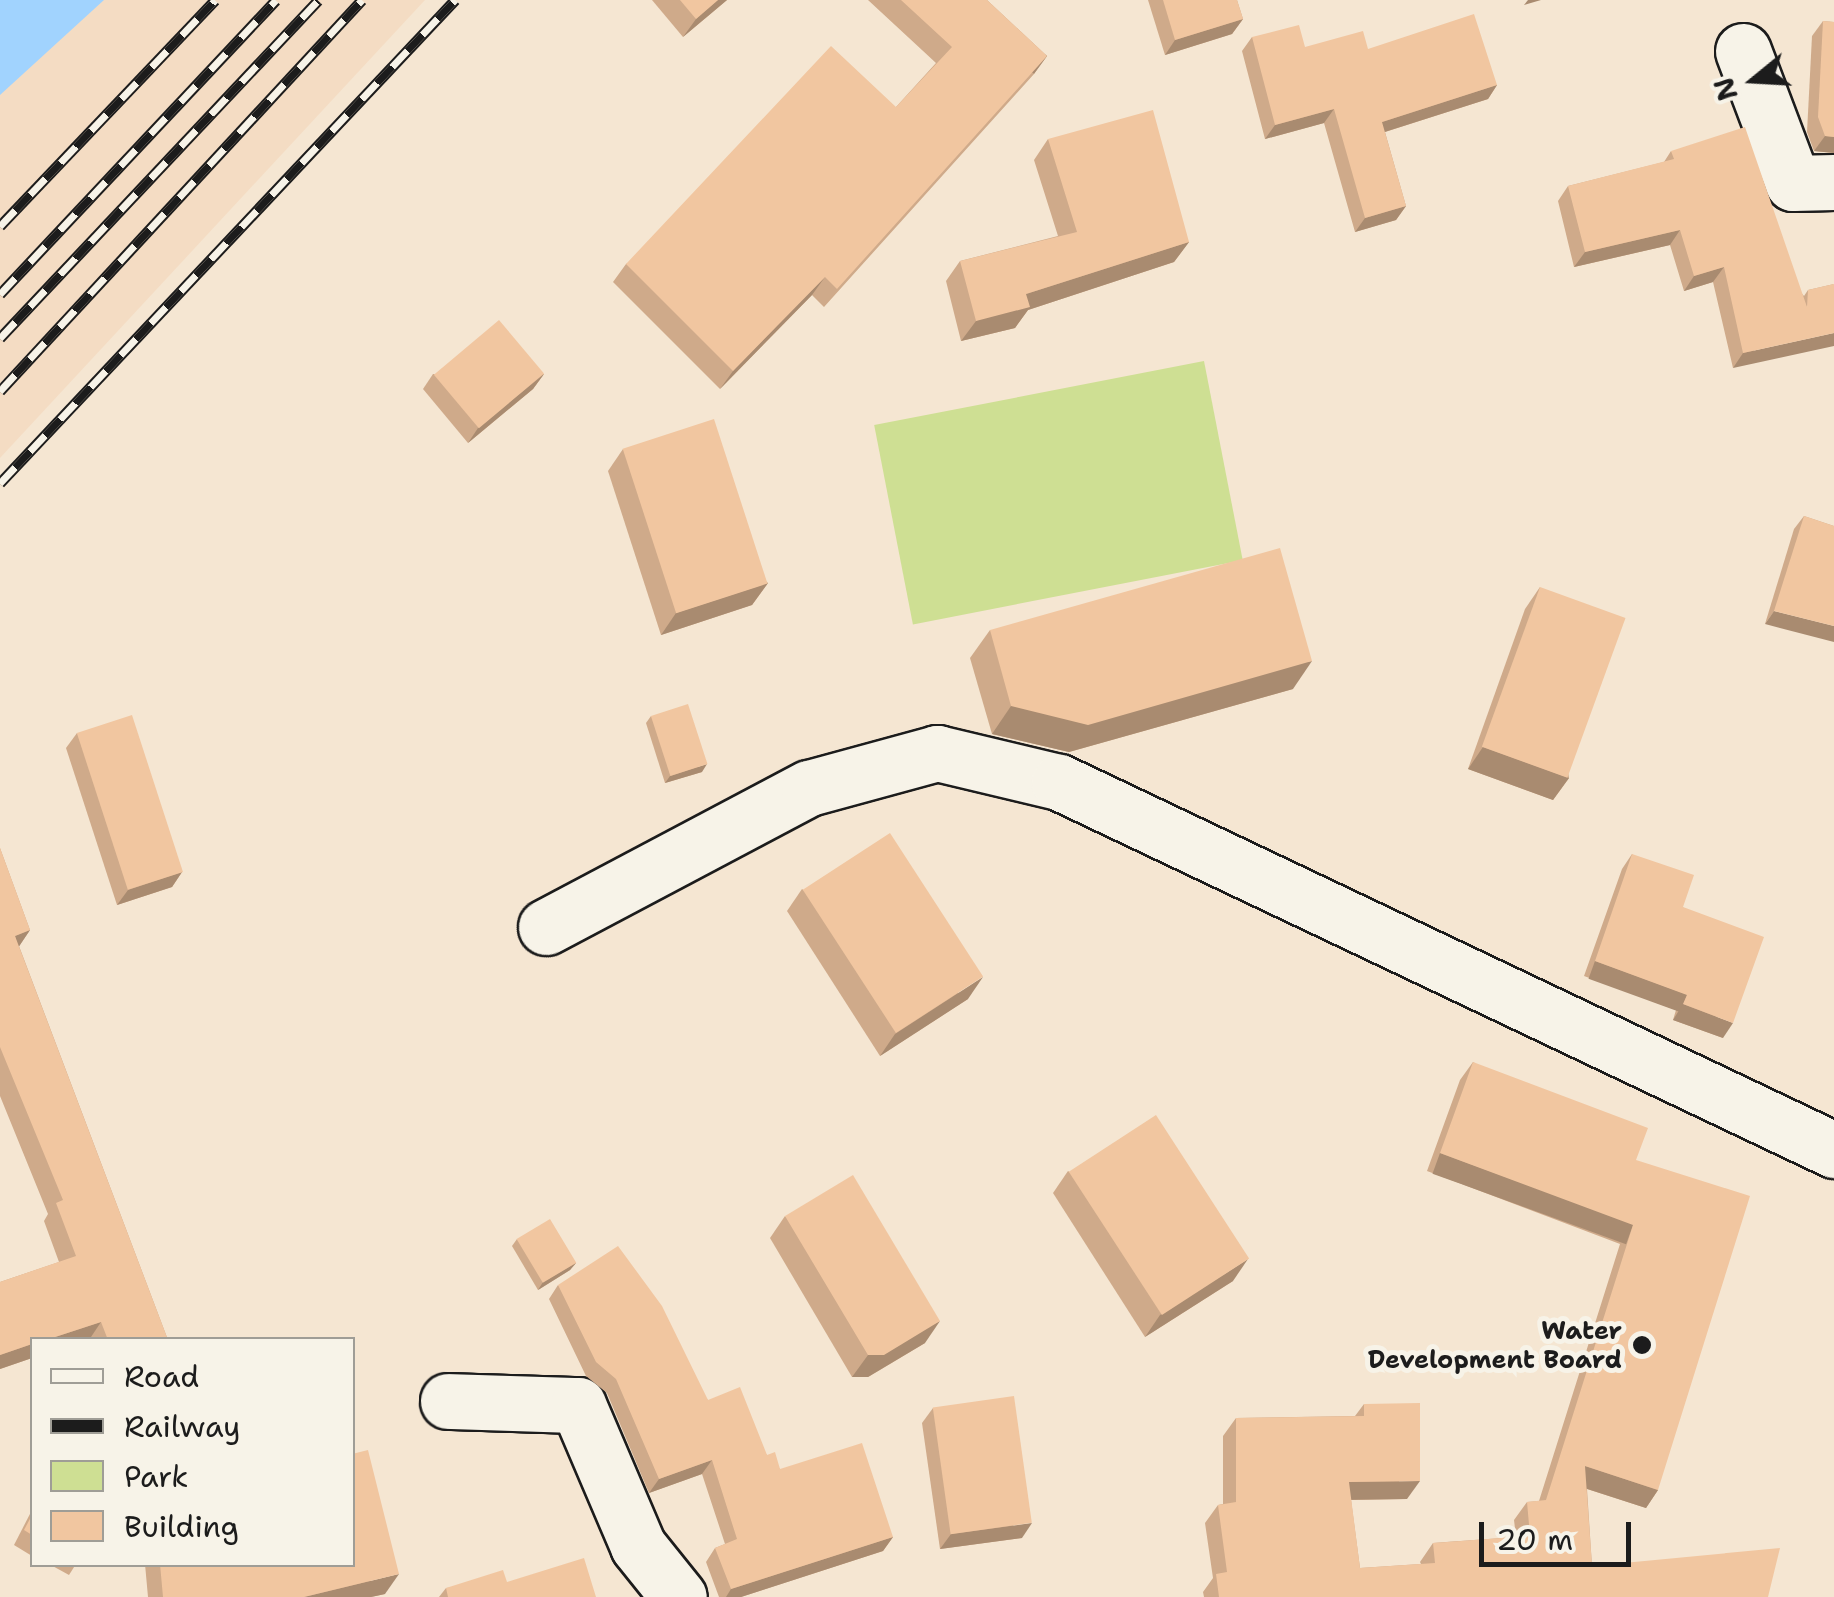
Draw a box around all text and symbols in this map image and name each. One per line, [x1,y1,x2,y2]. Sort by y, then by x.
north arrow [1704,30,1804,130]
text: N [1704,73,1747,106]
place label: Water Development Board [1368,1316,1622,1375]
marker: Water Development Board [1631,1334,1653,1356]
legend [30,1337,355,1567]
text: Road [124,1356,199,1397]
text: Railway [124,1406,240,1447]
text: Park [124,1456,188,1497]
scale bar [1484,1502,1636,1564]
text: Building [124,1506,239,1547]
text: 20 m [1496,1519,1573,1560]

